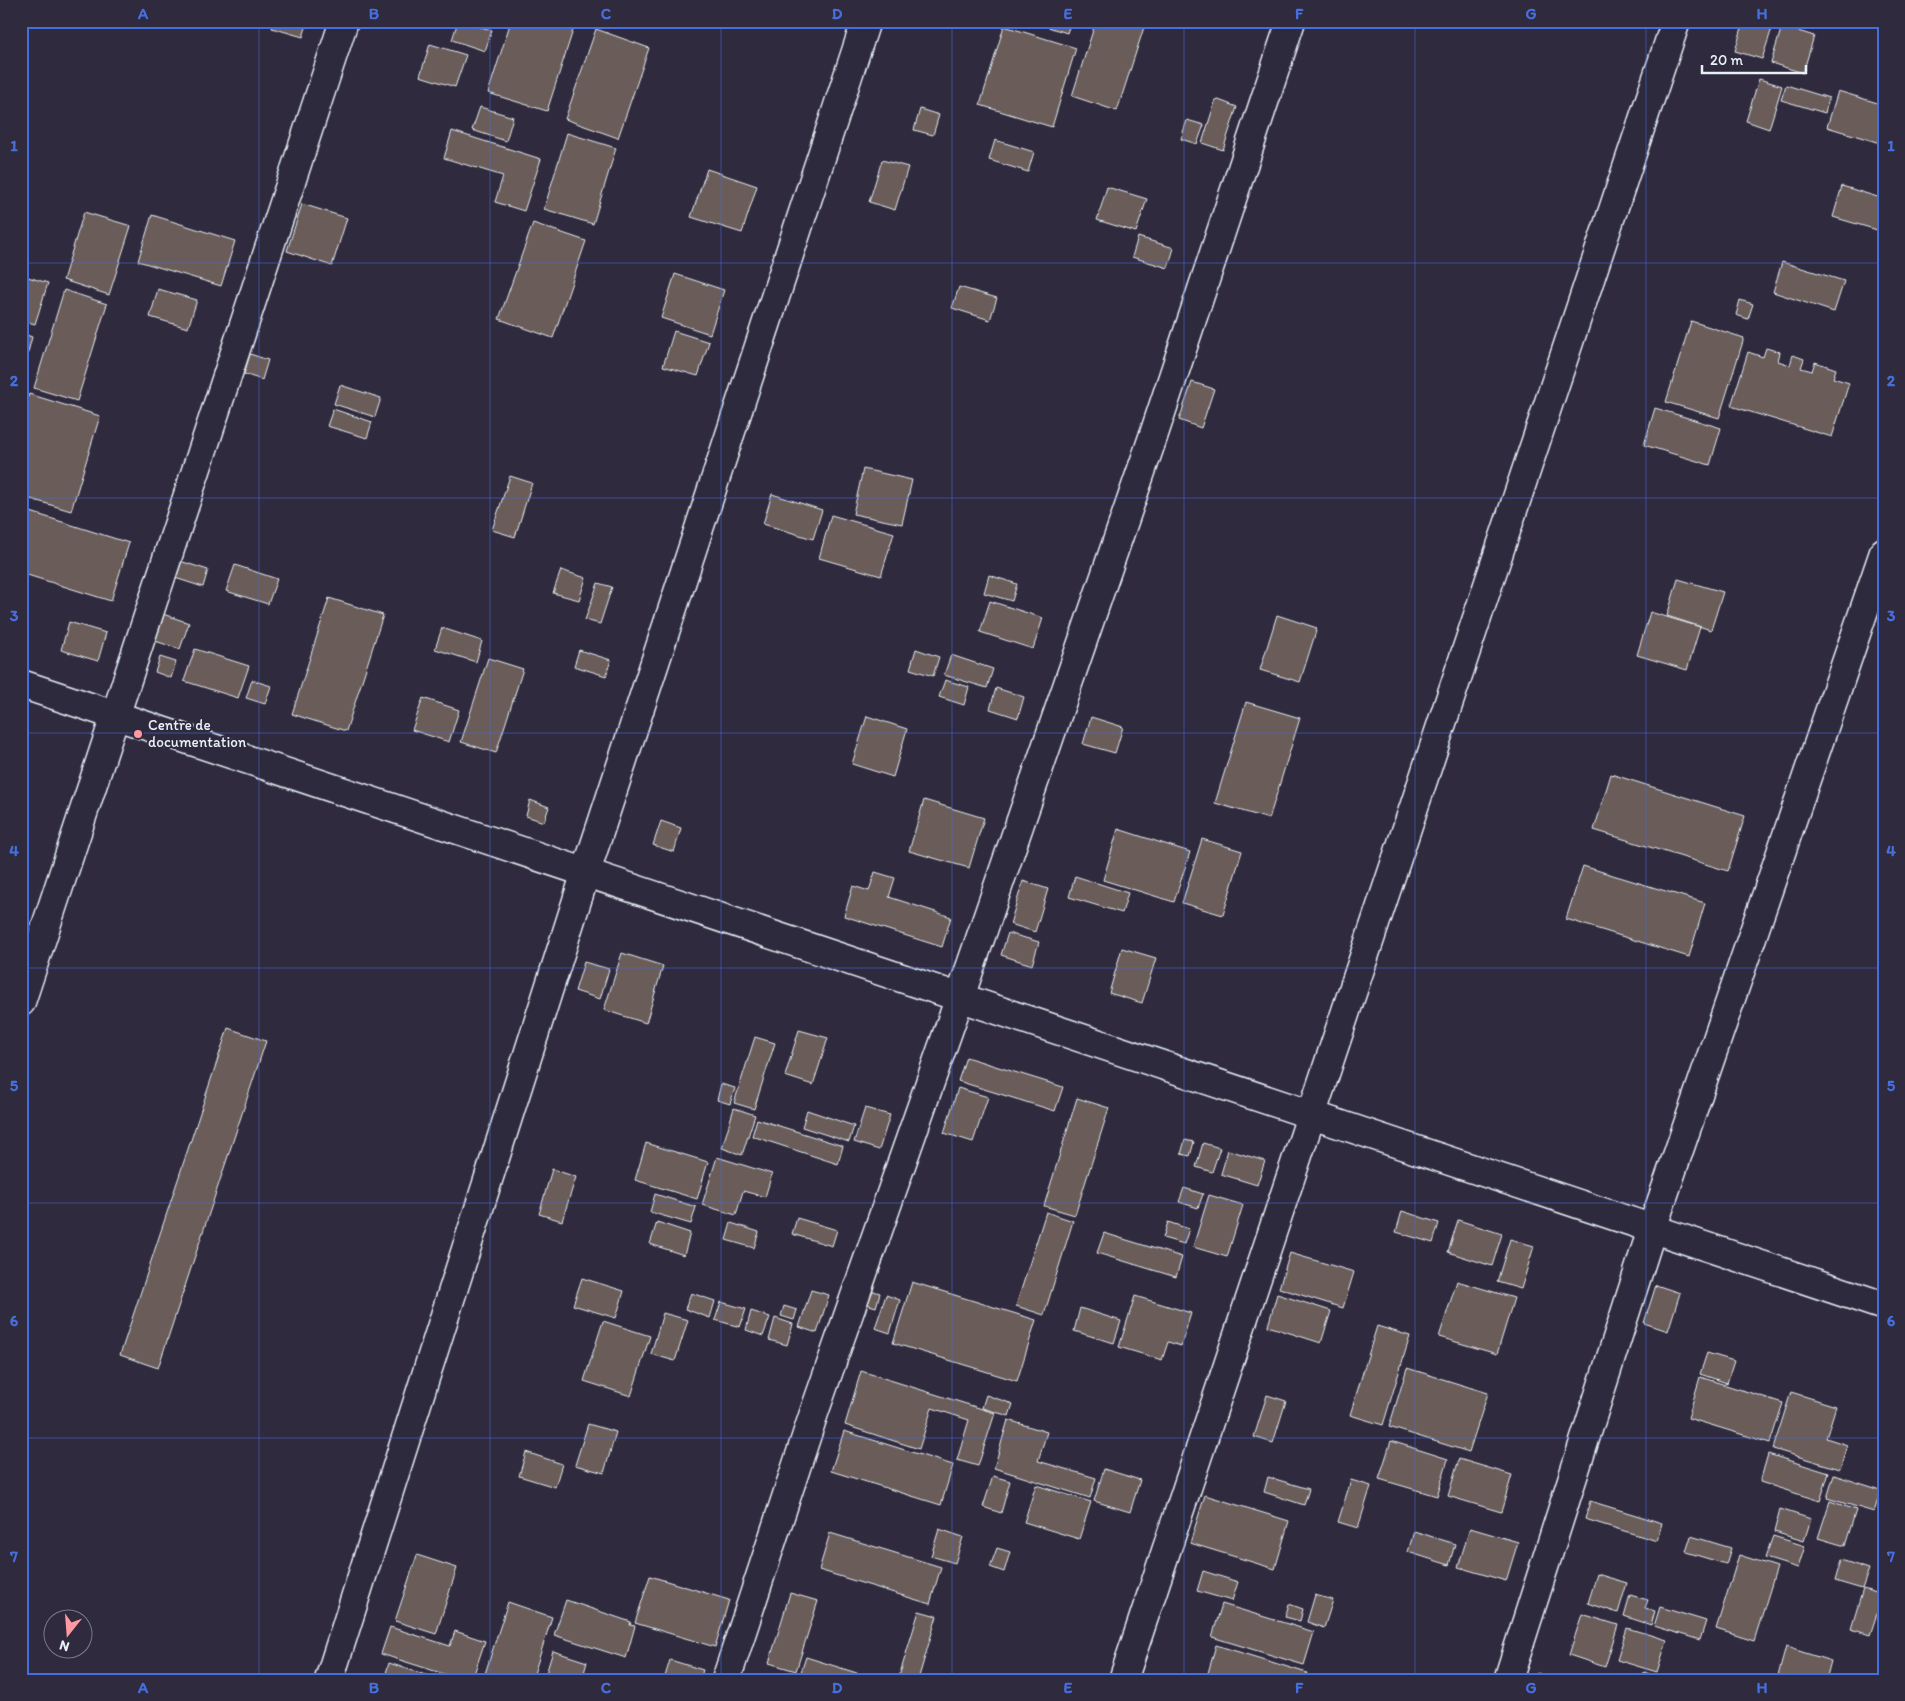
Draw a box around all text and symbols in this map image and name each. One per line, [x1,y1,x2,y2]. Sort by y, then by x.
text: A [137,4,149,23]
text: B [369,4,380,23]
text: C [601,4,612,23]
text: D [832,4,843,23]
text: E [1064,4,1073,23]
text: F [1295,4,1304,23]
text: G [1525,4,1537,23]
text: H [1756,4,1768,23]
scale bar [1702,42,1806,74]
text: 20 m [1710,51,1744,69]
text: 1 [10,136,18,155]
text: 1 [1887,136,1895,155]
text: 2 [10,371,19,390]
text: 2 [1887,371,1896,390]
text: 3 [10,606,19,625]
text: 3 [1887,606,1896,625]
place label: Centre de documentation [148,716,247,751]
marker: Centre de documentation [132,728,144,740]
text: 4 [9,841,19,860]
text: 4 [1886,841,1896,860]
text: 5 [10,1076,19,1095]
text: 5 [1887,1076,1896,1095]
text: 6 [10,1311,19,1330]
text: 6 [1887,1311,1896,1330]
text: 7 [9,1547,18,1566]
text: 7 [1886,1547,1895,1566]
north arrow [42,1608,92,1658]
text: N [57,1636,71,1655]
text: A [137,1678,149,1697]
text: B [369,1678,380,1697]
text: C [601,1678,612,1697]
text: D [832,1678,843,1697]
text: E [1064,1678,1073,1697]
text: F [1295,1678,1304,1697]
text: G [1525,1678,1537,1697]
text: H [1756,1678,1768,1697]

